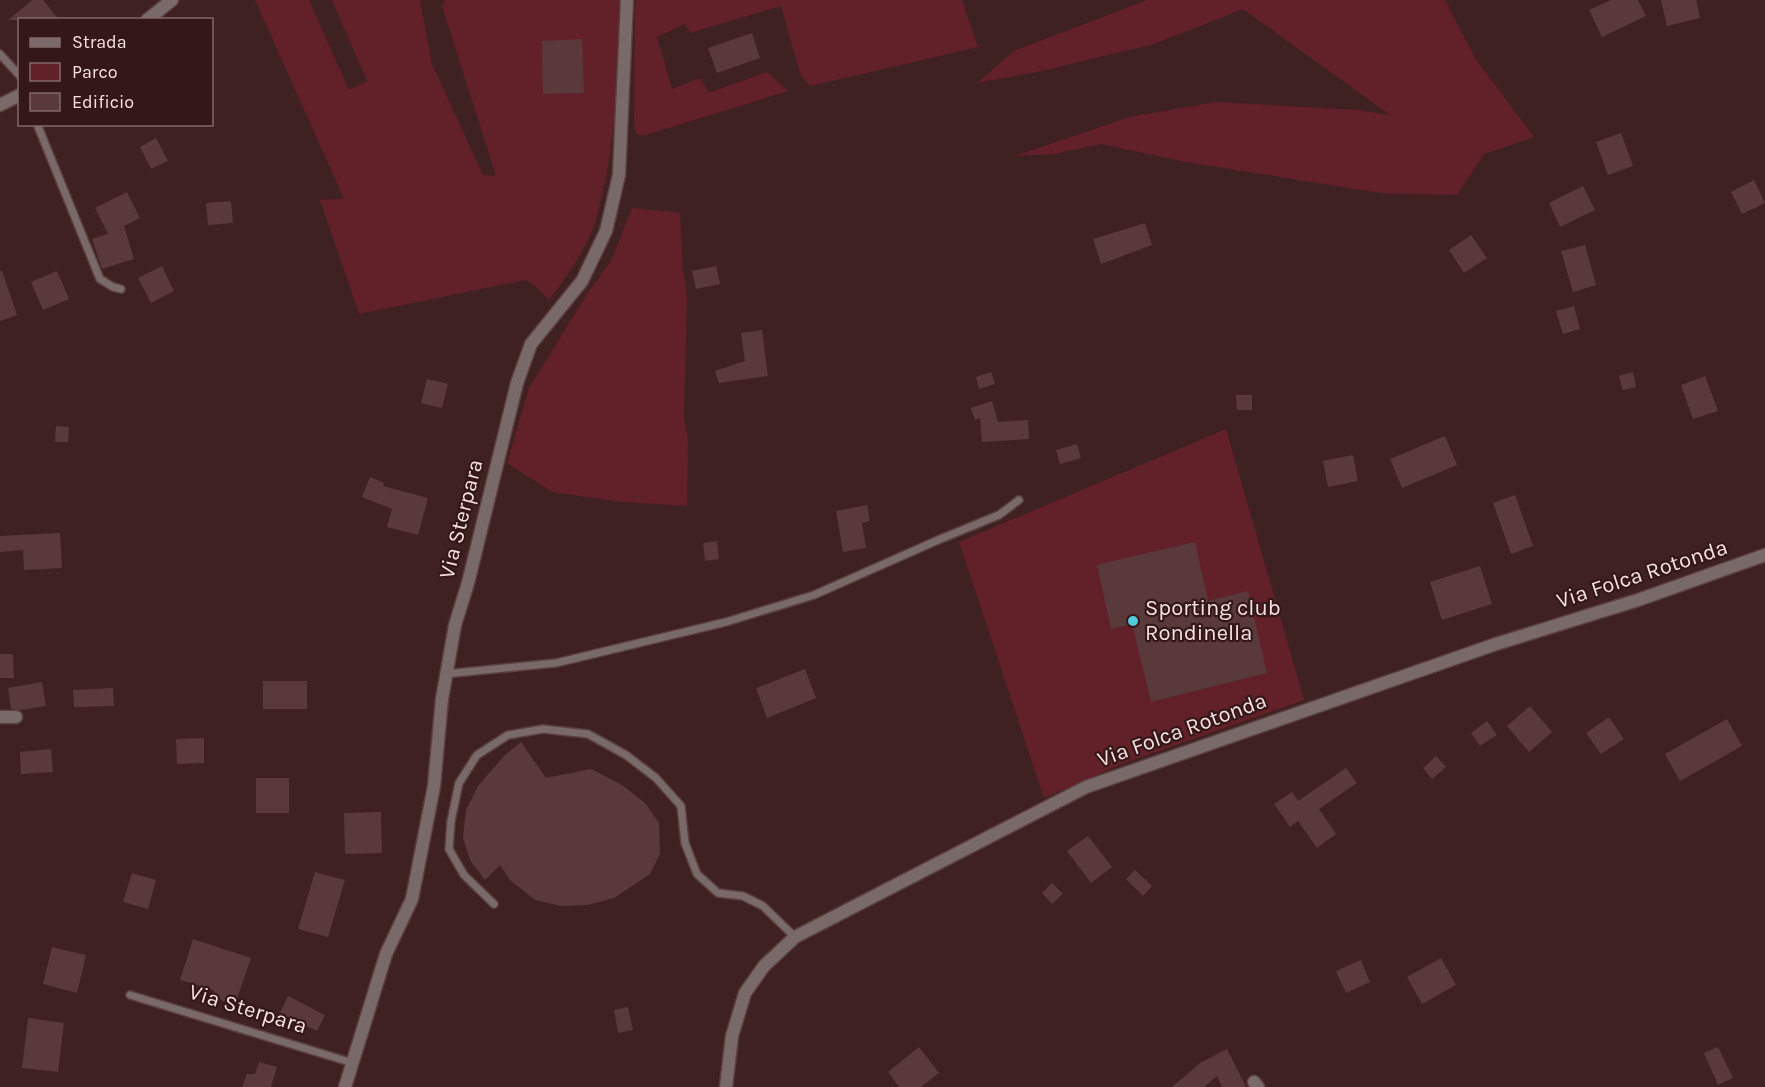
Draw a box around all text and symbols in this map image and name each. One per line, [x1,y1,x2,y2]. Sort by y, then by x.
legend [18,18,213,126]
text: Strada [72,31,127,53]
text: Parco [72,61,118,83]
text: Edificio [72,91,134,113]
street label: Via Sterpara [434,457,488,581]
street label: Via Folca Rotonda [1553,534,1731,614]
place label: Sporting club Rondinella [1145,595,1281,646]
marker: Sporting club Rondinella [1126,614,1140,628]
street label: Via Folca Rotonda [1094,687,1270,773]
street label: Via Sterpara [186,979,310,1039]

